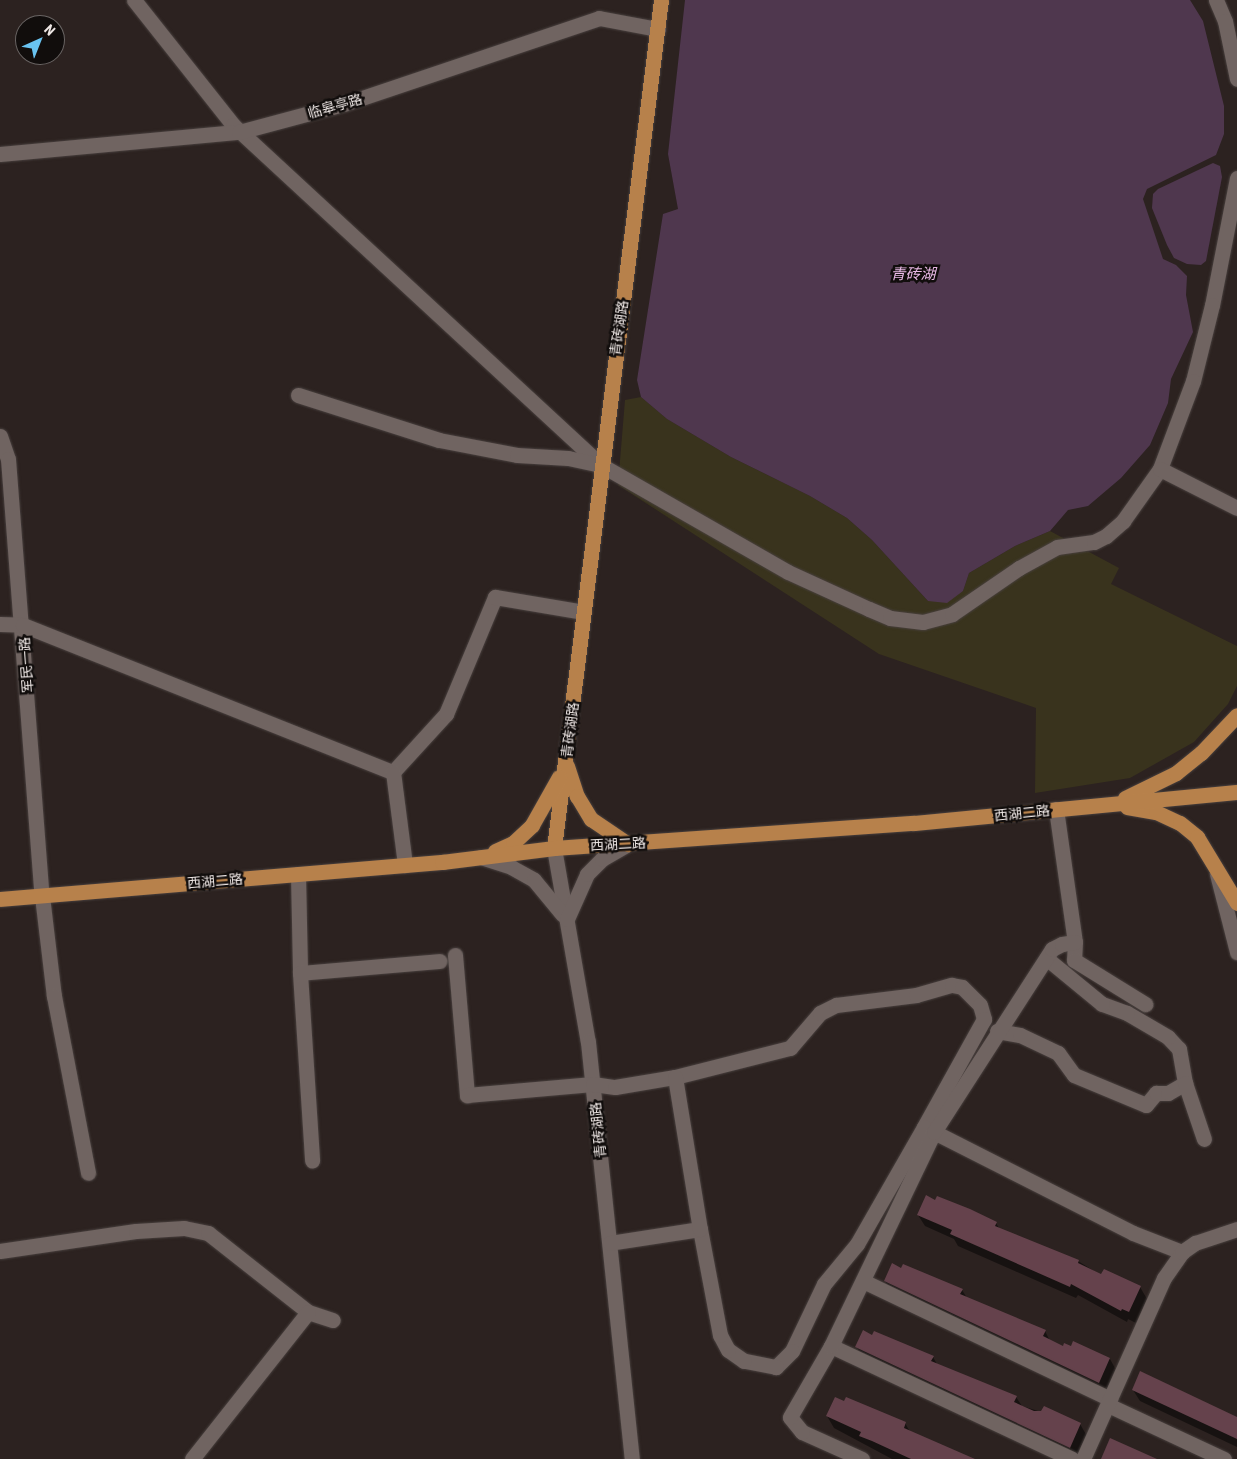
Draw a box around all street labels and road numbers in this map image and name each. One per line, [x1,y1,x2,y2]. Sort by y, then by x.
street label: 临皋亭路 [306,90,364,122]
street label: 青砖湖路 [607,299,631,357]
street label: 军民一路 [16,636,36,694]
street label: 青砖湖路 [558,701,582,759]
street label: 西湖二路 [993,802,1051,824]
street label: 西湖二路 [590,834,646,854]
street label: 西湖二路 [186,870,244,892]
street label: 青砖湖路 [587,1101,609,1159]

